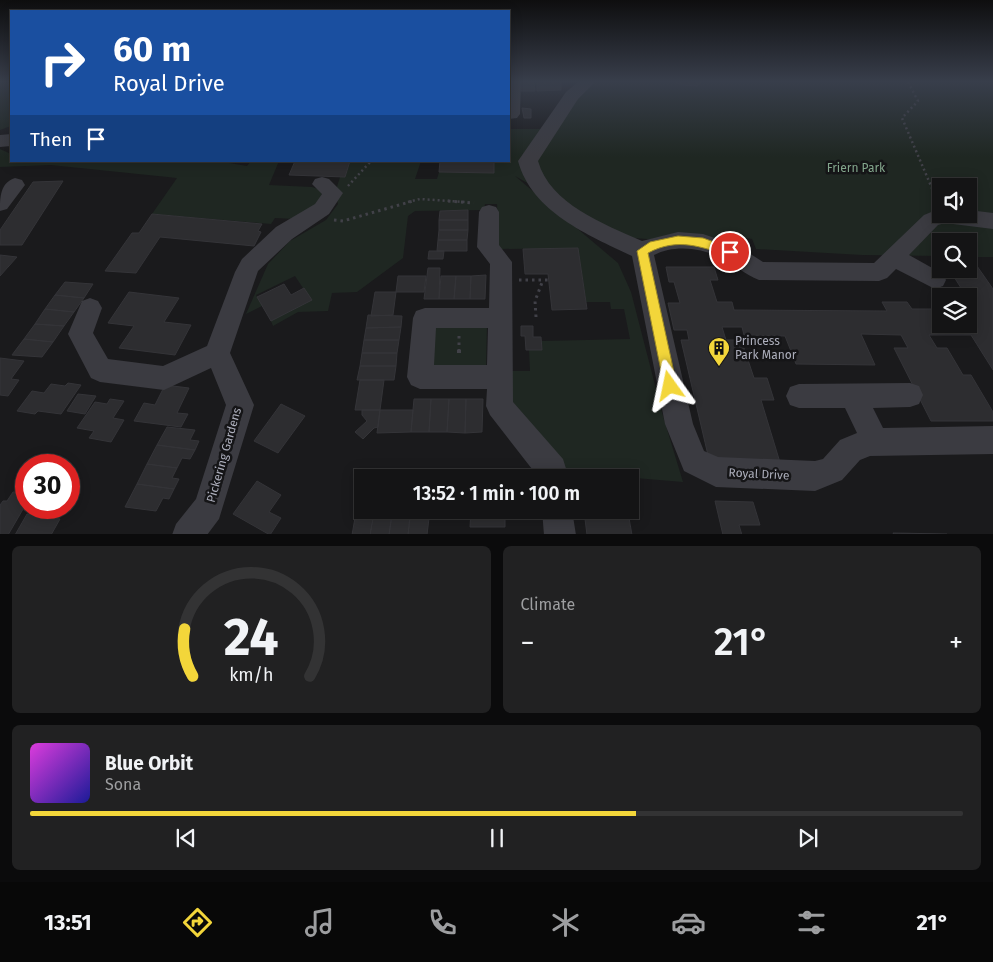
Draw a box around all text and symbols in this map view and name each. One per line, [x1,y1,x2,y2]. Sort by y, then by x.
text: 60 m [113,28,191,70]
icon: right [30,30,95,95]
text: Royal Drive [113,70,225,97]
icon: arrive [82,125,110,153]
text: Then [30,128,72,151]
park label: Friern Park [827,161,886,175]
map controls [932,178,977,333]
button: sound [932,178,977,223]
pin [709,231,751,273]
button: search [932,233,977,278]
icon: arrive [716,238,744,266]
button: layers [932,288,977,333]
place label: Princess Park Manor [735,334,797,362]
building icon: Princess Park Manor [707,336,731,367]
position arrow [643,359,695,411]
street label: Pickering Gardens [204,406,244,504]
speed limit sign: 30 [15,454,80,519]
street label: Royal Drive [728,465,790,483]
text: 13:52 · 1 min · 100 m [413,482,580,505]
text: Climate [521,595,575,614]
text: 24 [224,606,279,669]
text: 21° [714,619,770,665]
text: − [521,626,535,659]
text: + [949,626,963,659]
text: km/h [229,664,273,686]
text: Blue Orbit [105,752,193,775]
text: Sona [105,775,141,794]
icon: previous [172,824,200,852]
icon: pause [483,824,511,852]
icon: next [794,824,822,852]
icon: directions [180,905,215,940]
icon: music [302,905,337,940]
icon: phone [425,905,460,940]
icon: climate [548,905,583,940]
icon: car [671,905,706,940]
icon: filters [794,905,829,940]
text: 13:51 [44,909,92,936]
text: 21° [916,909,949,936]

